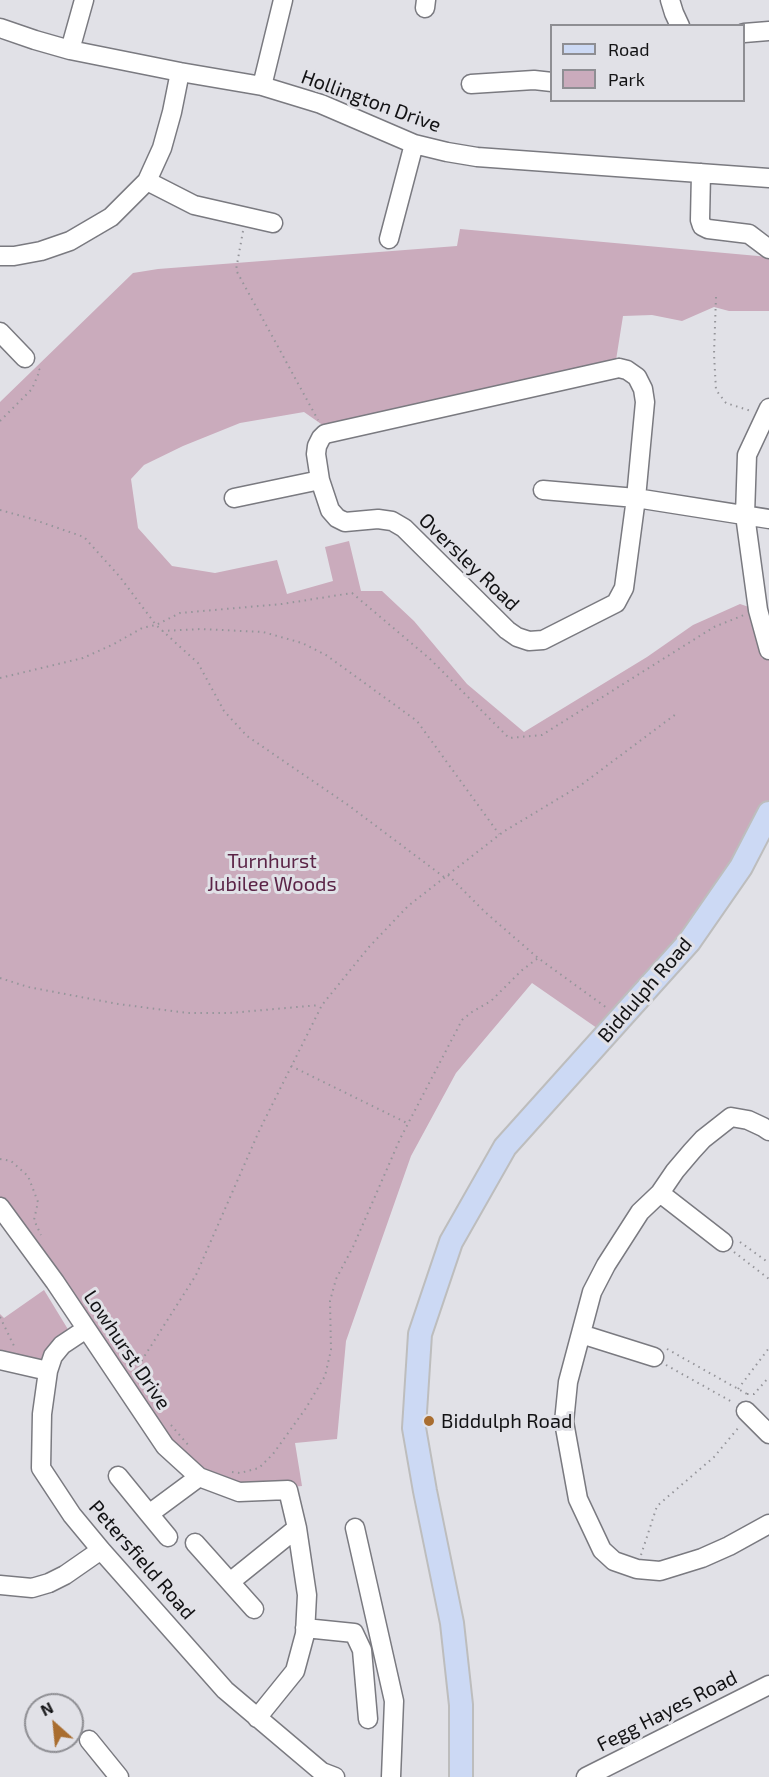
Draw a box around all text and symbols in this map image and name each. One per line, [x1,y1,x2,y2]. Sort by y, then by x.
legend [550,24,745,102]
text: Road [608,38,649,60]
street label: Hollington Drive [298,65,444,137]
text: Park [608,68,645,90]
street label: Oversley Road [414,508,524,616]
park label: Turnhurst Jubilee Woods [207,849,337,896]
street label: Biddulph Road [593,933,697,1047]
street label: Lowhurst Drive [78,1286,176,1414]
place label: Biddulph Road [441,1409,572,1433]
marker: Biddulph Road [422,1414,436,1428]
street label: Petersfield Road [84,1496,200,1624]
street label: Fegg Hayes Road [593,1665,741,1757]
north arrow [24,1693,84,1753]
text: N [37,1697,56,1719]

